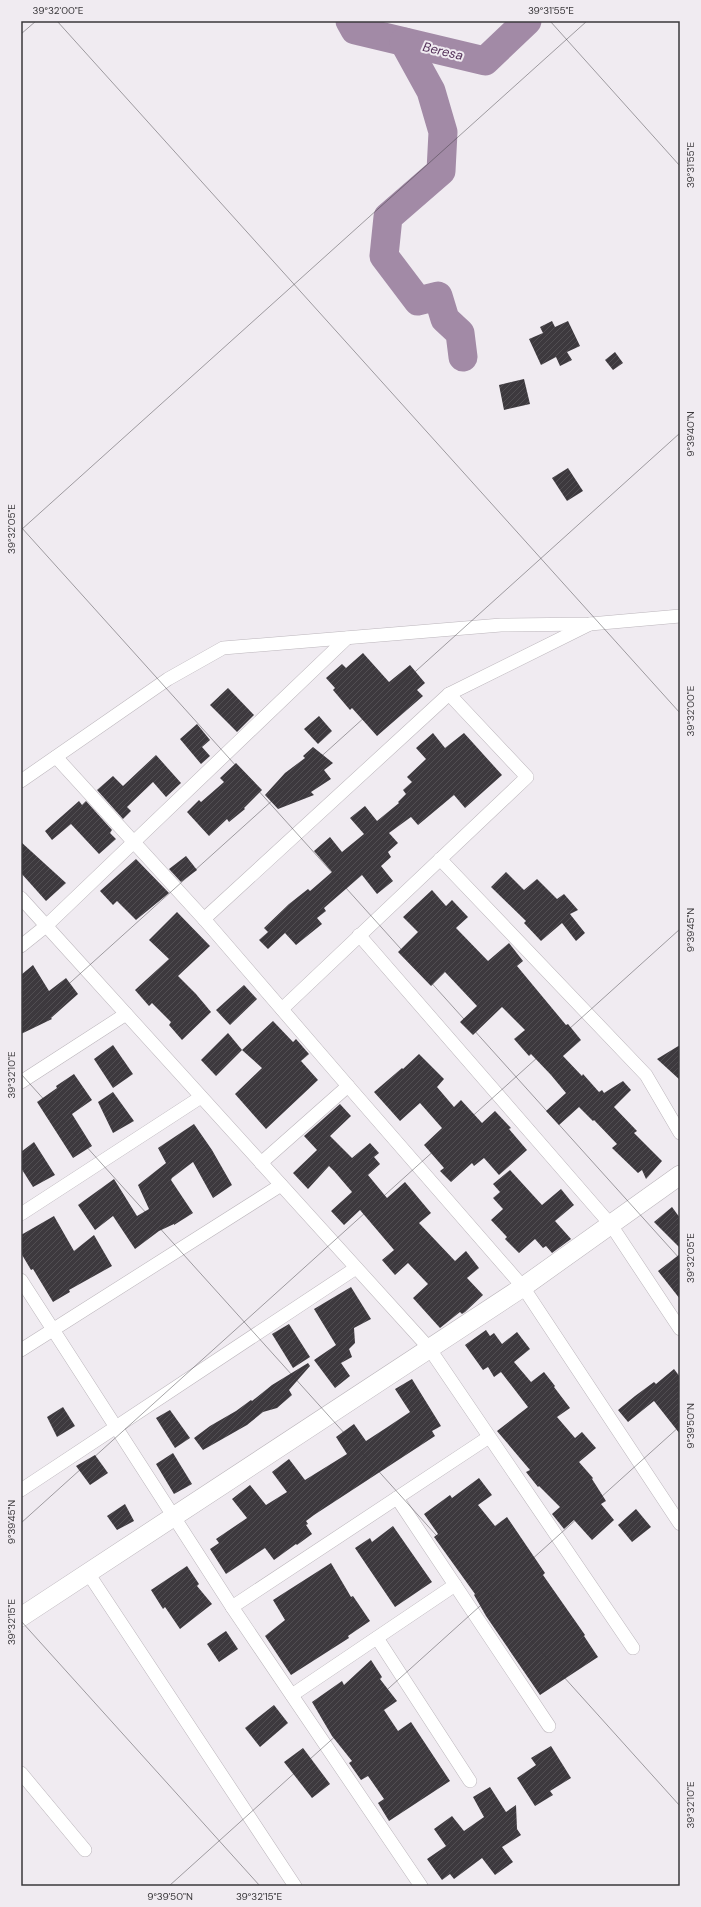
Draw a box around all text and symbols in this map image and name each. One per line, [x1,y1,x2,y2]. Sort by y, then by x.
text: 39°32'00"E [33,4,84,17]
text: 39°31'55"E [528,4,574,17]
water label: Beresa [421,38,465,64]
text: 39°31'55"E [684,142,697,188]
text: 9°39'40"N [684,411,697,457]
text: 39°32'05"E [5,504,18,554]
text: 39°32'00"E [684,685,697,736]
text: 9°39'45"N [684,908,697,952]
text: 39°32'10"E [5,1051,18,1099]
text: 39°32'05"E [684,1233,697,1283]
text: 9°39'50"N [684,1403,697,1449]
text: 9°39'45"N [5,1500,18,1544]
text: 39°32'15"E [5,1599,18,1645]
text: 39°32'10"E [684,1781,697,1829]
text: 9°39'50"N [147,1890,193,1903]
text: 39°32'15"E [236,1890,282,1903]

